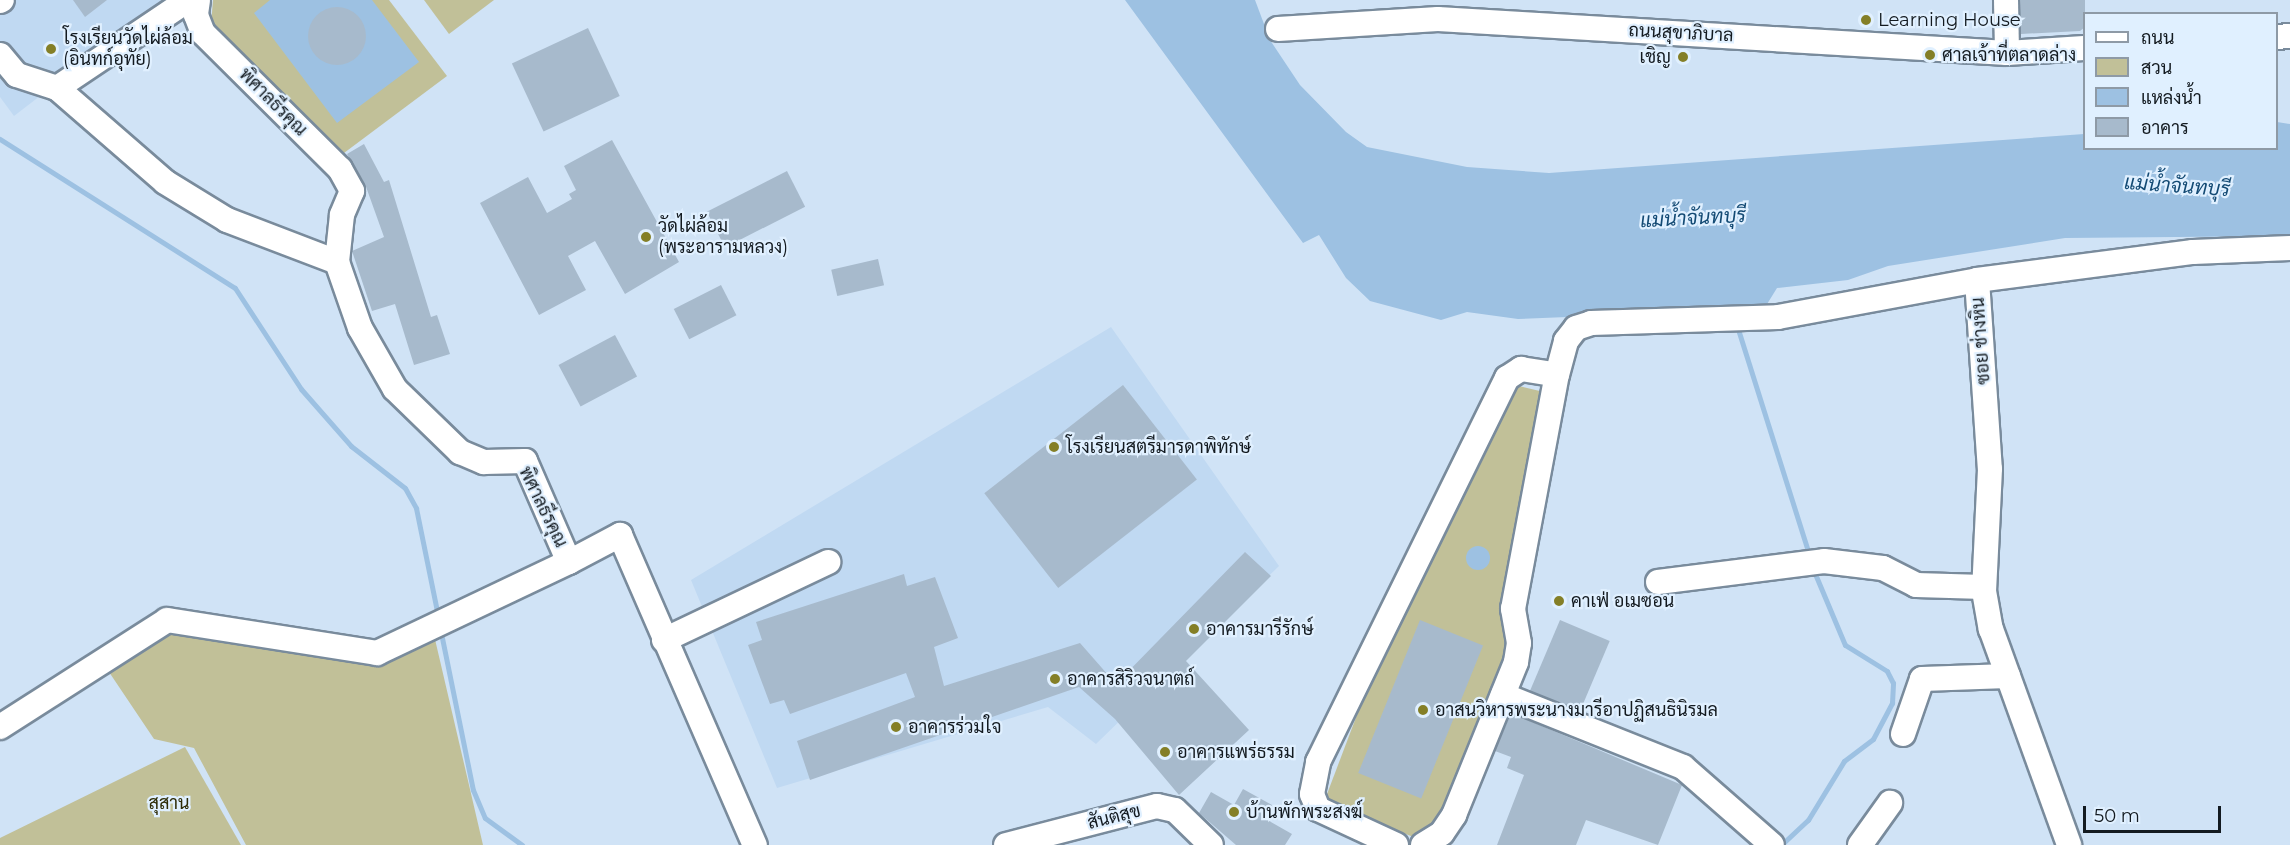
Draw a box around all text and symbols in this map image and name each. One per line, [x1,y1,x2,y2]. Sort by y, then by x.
place label: Learning House [1878,9,2021,31]
legend [2083,12,2278,150]
marker: Learning House [1859,13,1873,27]
street label: ถนนสุขาภิบาล [1628,19,1734,47]
text: ถนน [2141,27,2174,49]
place label: โรงเรียนวัดไผ่ล้อม (อินทก์อุทัย) [63,28,193,70]
marker: โรงเรียนวัดไผ่ล้อม (อินทก์อุทัย) [44,42,58,56]
place label: ศาลเจ้าที่ตลาดล่าง [1942,44,2076,66]
place label: เชิญ [1640,46,1671,68]
marker: ศาลเจ้าที่ตลาดล่าง [1923,48,1937,62]
marker: เชิญ [1676,50,1690,64]
text: สวน [2141,57,2172,79]
street label: พิศาลธีรคุณ [235,64,311,140]
text: แหล่งน้ำ [2141,87,2202,109]
text: อาคาร [2141,117,2189,139]
water label: แม่น้ำจันทบุรี [2123,170,2231,202]
water label: แม่น้ำจันทบุรี [1640,203,1746,233]
place label: วัดไผ่ล้อม (พระอารามหลวง) [658,216,788,258]
marker: วัดไผ่ล้อม (พระอารามหลวง) [639,230,653,244]
street label: ซอย ช่างหิน [1967,297,1995,385]
place label: โรงเรียนสตรีมารดาพิทักษ์ [1066,436,1251,458]
marker: โรงเรียนสตรีมารดาพิทักษ์ [1047,440,1061,454]
street label: พิศาลธีรคุณ [514,463,572,551]
place label: คาเฟ่ อเมซอน [1571,590,1674,612]
marker: คาเฟ่ อเมซอน [1552,594,1566,608]
place label: อาคารมารีรักษ์ [1206,618,1313,640]
marker: อาคารมารีรักษ์ [1187,622,1201,636]
place label: อาคารสิริวจนาตถ์ [1067,668,1195,690]
marker: อาคารสิริวจนาตถ์ [1048,672,1062,686]
place label: อาสนวิหารพระนางมารีอาปฏิสนธินิรมล [1435,699,1718,721]
marker: อาสนวิหารพระนางมารีอาปฏิสนธินิรมล [1416,703,1430,717]
place label: อาคารร่วมใจ [908,716,1001,738]
marker: อาคารร่วมใจ [889,720,903,734]
place label: อาคารแพร่ธรรม [1177,741,1295,763]
marker: อาคารแพร่ธรรม [1158,745,1172,759]
park label: สุสาน [148,792,190,814]
scale bar [2086,794,2224,832]
street label: สันติสุข [1085,800,1143,834]
place label: บ้านพักพระสงฆ์ [1246,801,1363,823]
marker: บ้านพักพระสงฆ์ [1227,805,1241,819]
text: 50 m [2094,805,2140,827]

